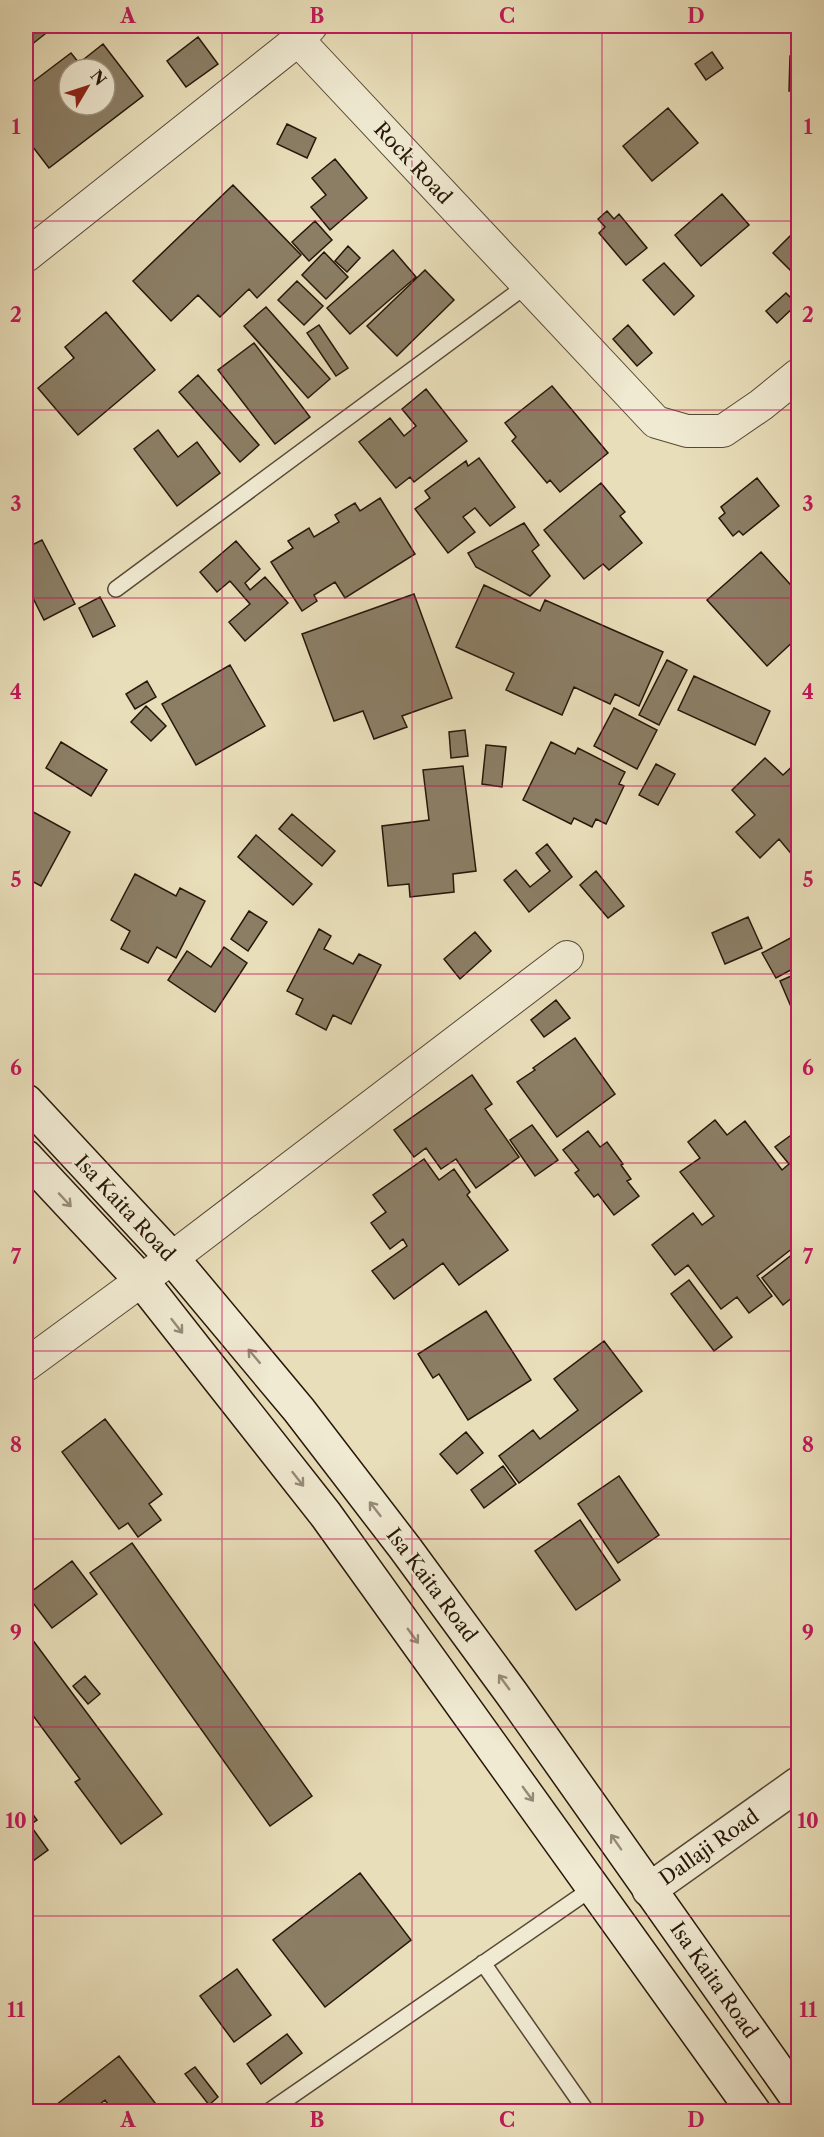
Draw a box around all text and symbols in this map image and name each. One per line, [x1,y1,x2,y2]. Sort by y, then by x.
text: A [119,4,136,28]
text: B [310,4,325,28]
text: C [499,4,515,28]
text: D [687,4,705,28]
north arrow [57,57,117,117]
text: N [87,66,111,89]
text: 1 [12,115,21,139]
text: 1 [804,115,813,139]
street label: Rock Road [369,117,457,209]
text: 2 [10,303,22,327]
text: 2 [802,303,814,327]
text: 3 [10,492,22,516]
text: 3 [802,492,814,516]
text: 4 [10,680,22,704]
text: 4 [802,680,814,704]
text: 5 [10,868,22,892]
text: 5 [802,868,814,892]
text: 6 [10,1056,22,1080]
text: 6 [802,1056,814,1080]
street label: Isa Kaita Road [70,1150,180,1266]
one-way arrow [58,1193,73,1208]
text: 7 [11,1245,22,1269]
text: 7 [803,1245,814,1269]
one-way arrow [170,1318,183,1334]
one-way arrow [247,1349,261,1364]
text: 8 [10,1433,22,1457]
text: 8 [802,1433,814,1457]
one-way arrow [291,1471,304,1487]
one-way arrow [369,1501,382,1517]
street label: Isa Kaita Road [381,1523,483,1647]
text: 9 [10,1621,22,1645]
text: 9 [802,1621,814,1645]
one-way arrow [407,1628,420,1644]
one-way arrow [498,1675,510,1691]
one-way arrow [521,1786,534,1802]
street label: Dallaji Road [655,1804,763,1890]
text: 10 [5,1809,27,1833]
text: 10 [797,1809,819,1833]
one-way arrow [610,1834,622,1850]
street label: Isa Kaita Road [665,1917,763,2043]
text: 11 [7,1998,25,2022]
text: 11 [799,1998,817,2022]
text: A [119,2108,136,2132]
text: B [310,2108,325,2132]
text: C [499,2108,515,2132]
text: D [687,2108,705,2132]

